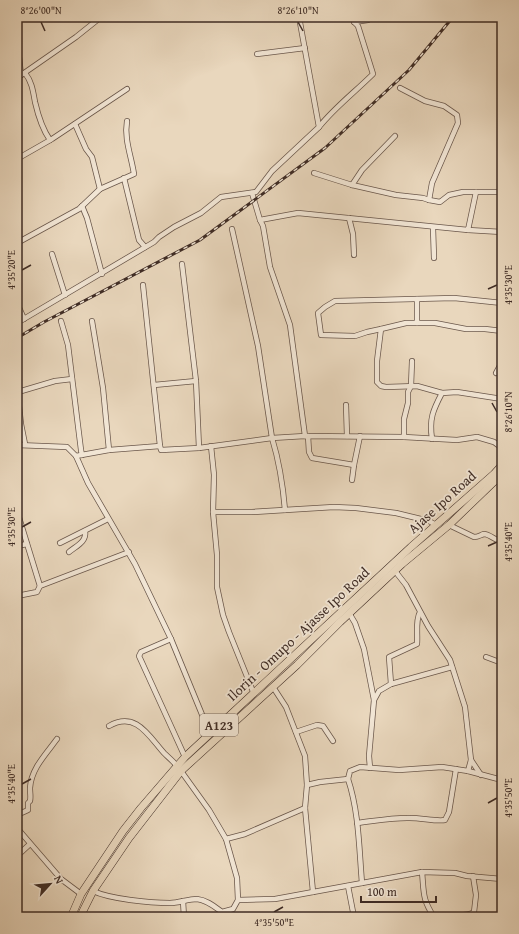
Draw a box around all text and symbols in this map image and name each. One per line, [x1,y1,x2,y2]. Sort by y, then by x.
text: 8°26'00"N [20,3,62,18]
text: 8°26'10"N [277,3,319,18]
text: 4°35'20"E [4,250,19,290]
text: 4°35'30"E [501,265,516,305]
text: 8°26'10"N [501,391,516,433]
street label: Ajase Ipo Road [404,466,481,538]
text: 4°35'30"E [4,507,19,547]
text: 4°35'40"E [501,522,516,562]
street label: Ilorin - Omupo - Ajasse Ipo Road [222,562,374,705]
road number: A123 [200,714,238,736]
text: 4°35'40"E [4,764,19,804]
text: 4°35'50"E [501,778,516,818]
north arrow [30,864,70,904]
text: N [50,873,68,887]
scale bar [361,878,436,904]
text: 100 m [367,883,397,900]
text: 4°35'50"E [254,915,294,930]

